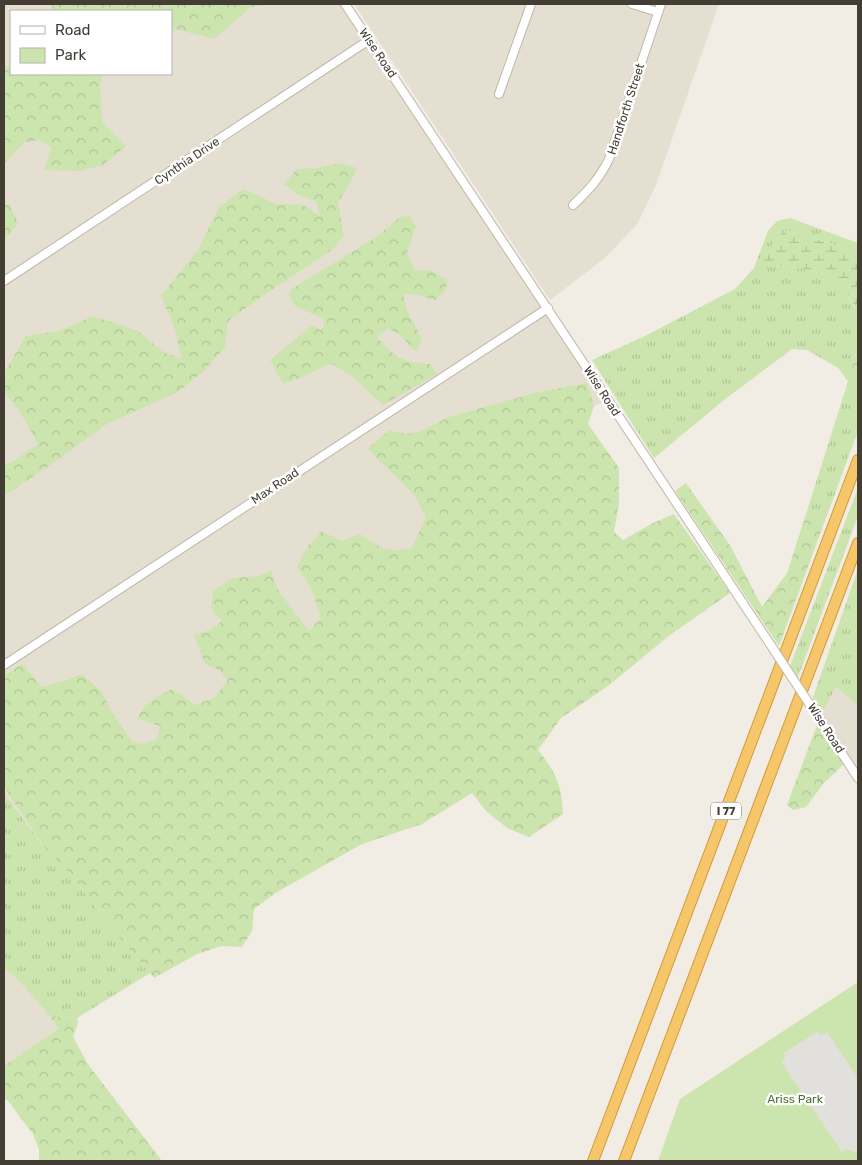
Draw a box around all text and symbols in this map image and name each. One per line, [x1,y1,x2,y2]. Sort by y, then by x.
legend [10,10,172,75]
text: Road [55,21,91,39]
street label: Wise Road [356,26,400,80]
text: Park [55,46,86,64]
street label: Handforth Street [605,61,647,156]
street label: Cynthia Drive [152,134,222,188]
street label: Wise Road [581,363,623,419]
street label: Max Road [249,465,301,507]
street label: Wise Road [805,700,847,756]
road number: I 77 [711,802,741,819]
park label: Ariss Park [767,1092,824,1106]

